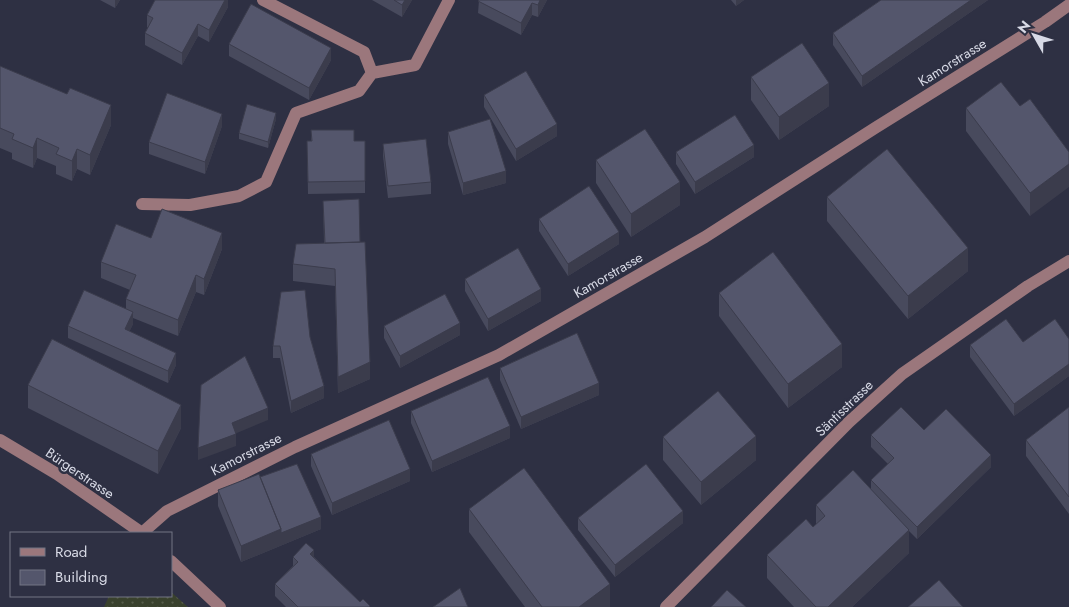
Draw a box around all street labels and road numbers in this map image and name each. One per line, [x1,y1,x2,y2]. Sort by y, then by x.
street label: Kamorstrasse [914,33,990,91]
street label: Kamorstrasse [570,247,646,303]
street label: Säntisstrasse [811,375,877,441]
street label: Kamorstrasse [207,428,285,480]
street label: Bürgerstrasse [42,443,118,503]

